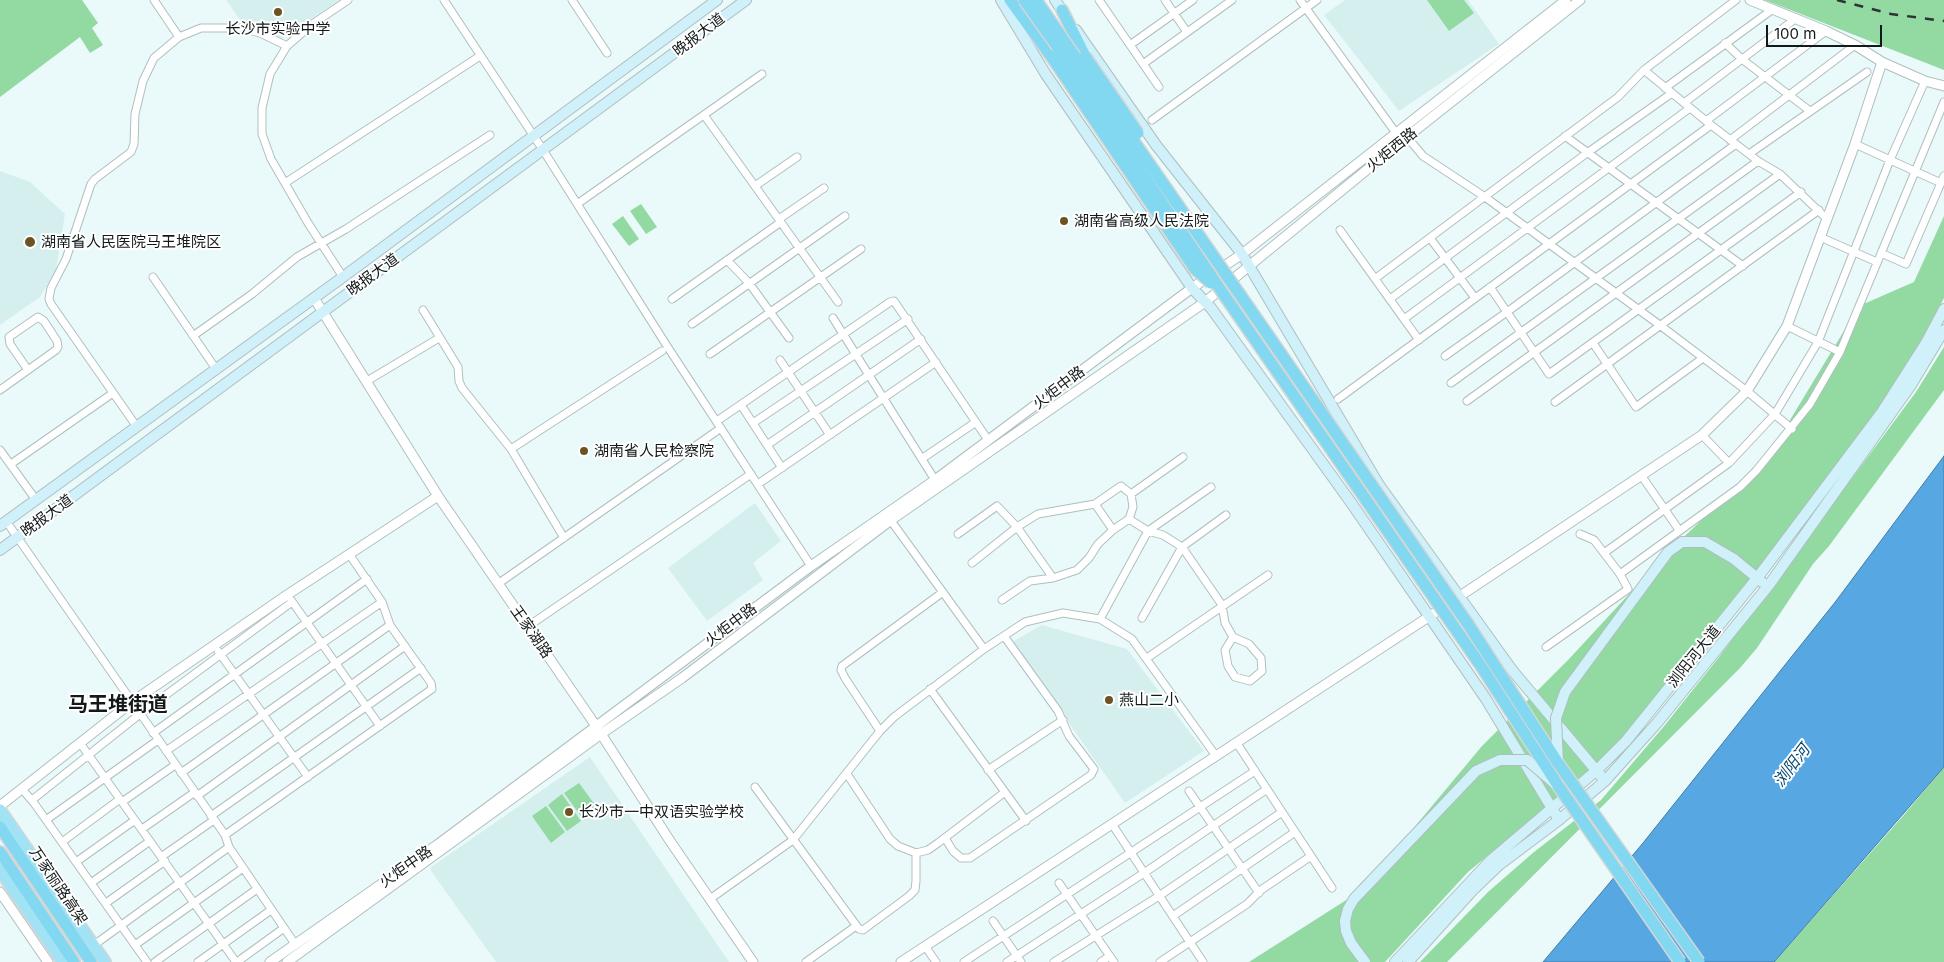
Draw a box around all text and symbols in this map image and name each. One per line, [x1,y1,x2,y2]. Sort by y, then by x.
marker: 长沙市实验中学 [272,6,284,18]
street label: 晚报大道 [670,10,728,60]
scale bar [1769,15,1885,47]
place label: 长沙市实验中学 [226,20,330,38]
text: 100 m [1774,24,1816,43]
street label: 火炬西路 [1363,124,1421,176]
place label: 湖南省高级人民法院 [1074,212,1209,230]
marker: 湖南省高级人民法院 [1058,215,1070,227]
place label: 湖南省人民医院马王堆院区 [41,233,221,251]
marker: 湖南省人民医院马王堆院区 [23,235,37,249]
street label: 晚报大道 [343,250,403,300]
street label: 火炬中路 [1030,363,1088,413]
place label: 湖南省人民检察院 [594,442,714,460]
marker: 湖南省人民检察院 [578,445,590,457]
street label: 晚报大道 [17,491,77,541]
street label: 火炬中路 [702,600,760,650]
street label: 王家湖路 [506,602,556,662]
street label: 浏阳河大道 [1663,622,1725,692]
place label: 燕山二小 [1119,691,1179,709]
district label: 马王堆街道 [68,693,168,717]
marker: 燕山二小 [1103,694,1115,706]
water label: 浏阳河 [1770,741,1814,791]
place label: 长沙市一中双语实验学校 [579,803,744,821]
marker: 长沙市一中双语实验学校 [563,806,575,818]
street label: 火炬中路 [376,842,436,892]
street label: 万家丽路高架 [25,844,91,928]

